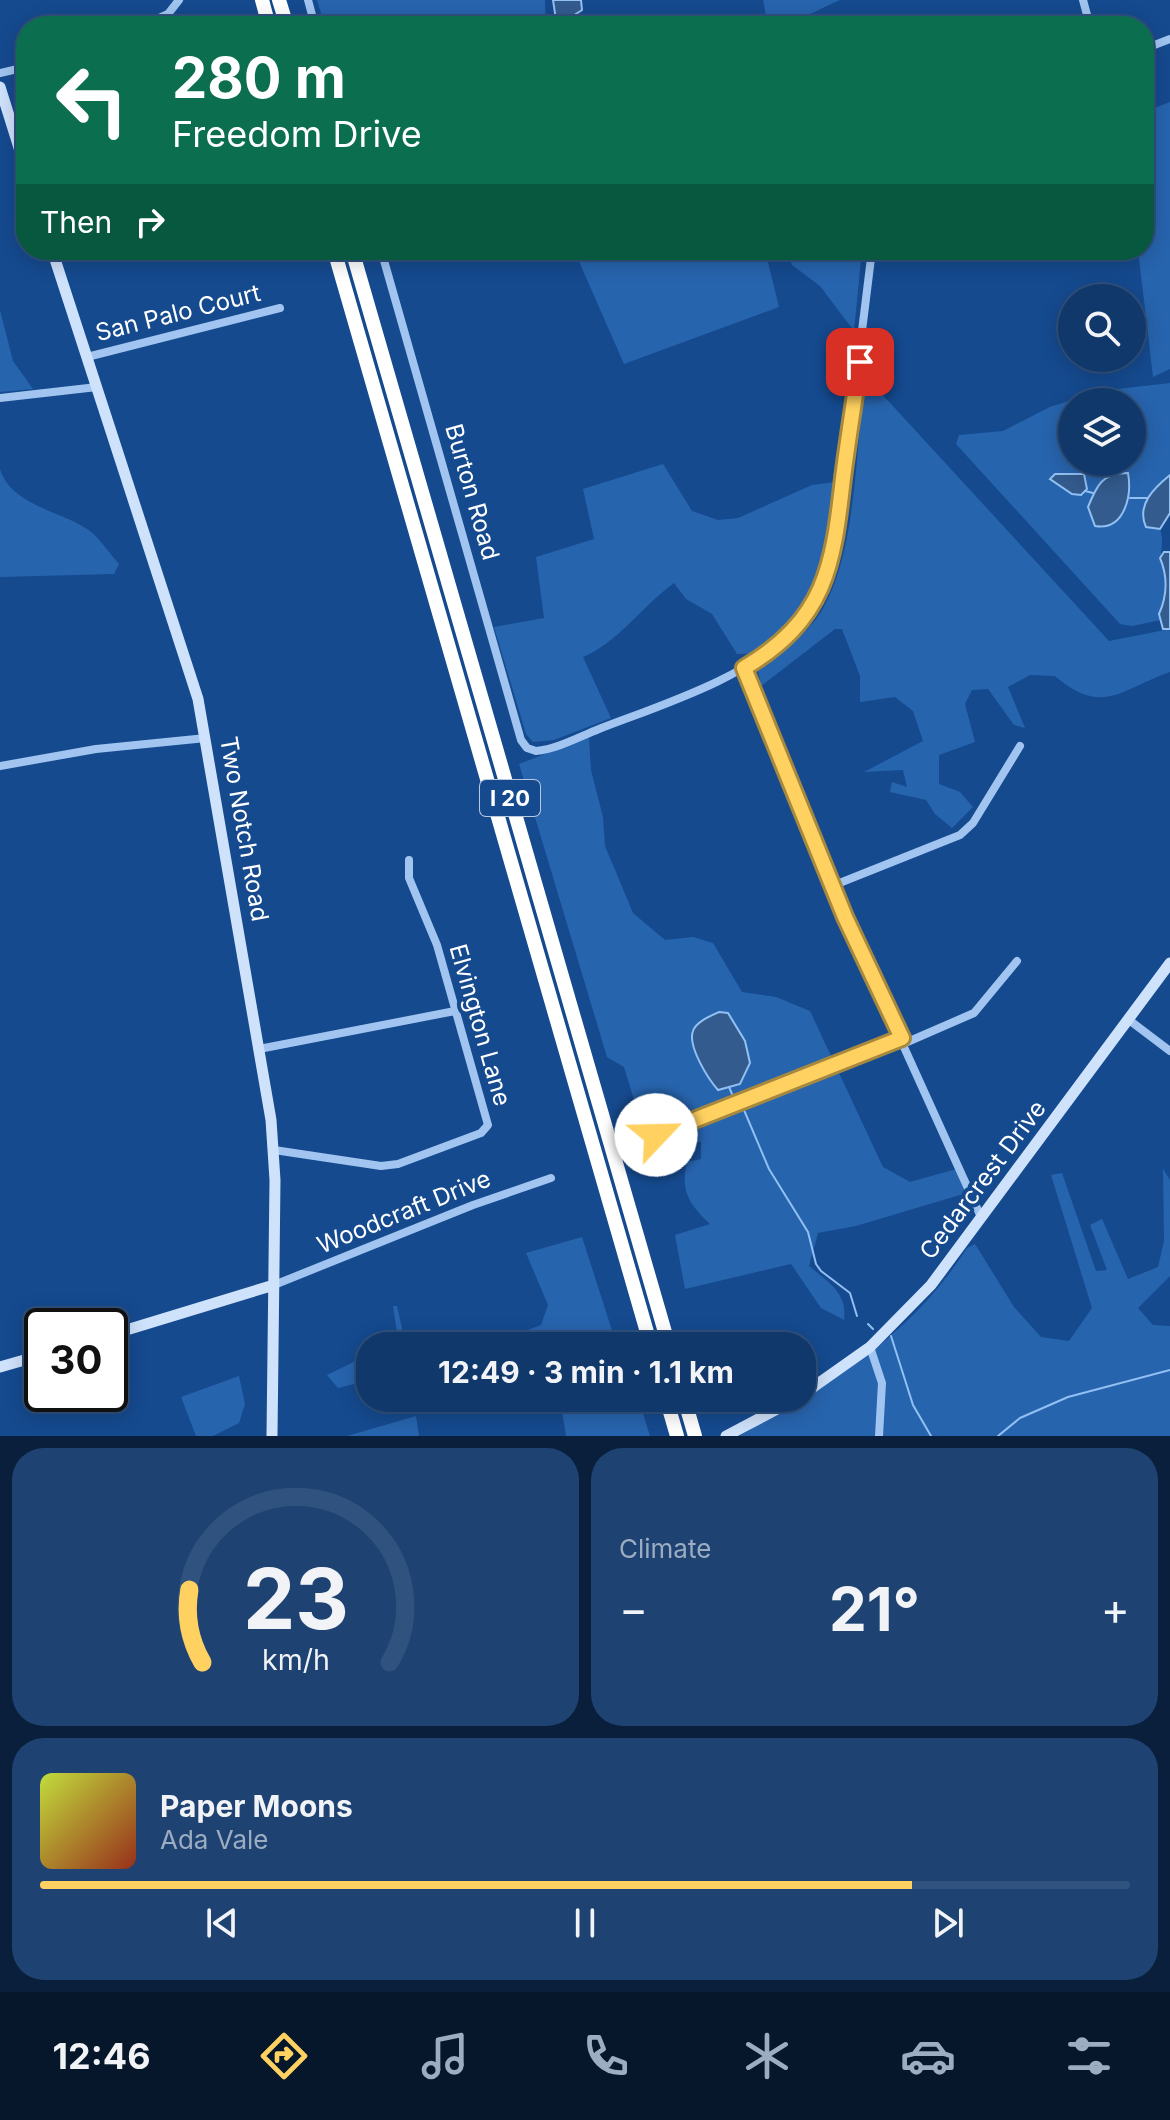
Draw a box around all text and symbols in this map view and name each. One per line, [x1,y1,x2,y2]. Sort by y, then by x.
text: 280 m [172,44,346,112]
icon: left [40,48,144,152]
text: Freedom Drive [172,112,422,156]
icon: right [128,200,172,244]
text: Then [40,204,112,240]
street label: San Palo Court [92,278,263,347]
map controls [1058,284,1146,476]
button: search [1058,284,1146,372]
pin [826,328,894,396]
icon: arrive [838,340,882,384]
button: layers [1058,388,1146,476]
street label: Burton Road [439,421,506,563]
street label: Two Notch Road [214,734,275,924]
road number: I 20 [480,780,540,816]
street label: Elvington Lane [444,941,517,1109]
position arrow [614,1093,698,1177]
street label: Cedarcrest Drive [913,1095,1052,1265]
street label: Woodcraft Drive [313,1164,495,1260]
speed limit sign: 30 [24,1308,128,1412]
text: 12:49 · 3 min · 1.1 km [438,1354,734,1390]
text: Climate [619,1533,711,1564]
text: 23 [242,1548,349,1649]
text: 21° [829,1573,920,1645]
text: − [619,1582,648,1636]
text: + [1101,1582,1130,1636]
text: km/h [262,1642,329,1677]
text: Paper Moons [160,1788,353,1824]
text: Ada Vale [160,1824,268,1855]
icon: previous [200,1901,244,1945]
icon: pause [563,1901,607,1945]
icon: next [926,1901,970,1945]
icon: directions [256,2028,312,2084]
icon: music [417,2028,473,2084]
icon: phone [578,2028,634,2084]
icon: climate [739,2028,795,2084]
icon: car [900,2028,956,2084]
icon: filters [1061,2028,1117,2084]
text: 12:46 [53,2034,151,2078]

